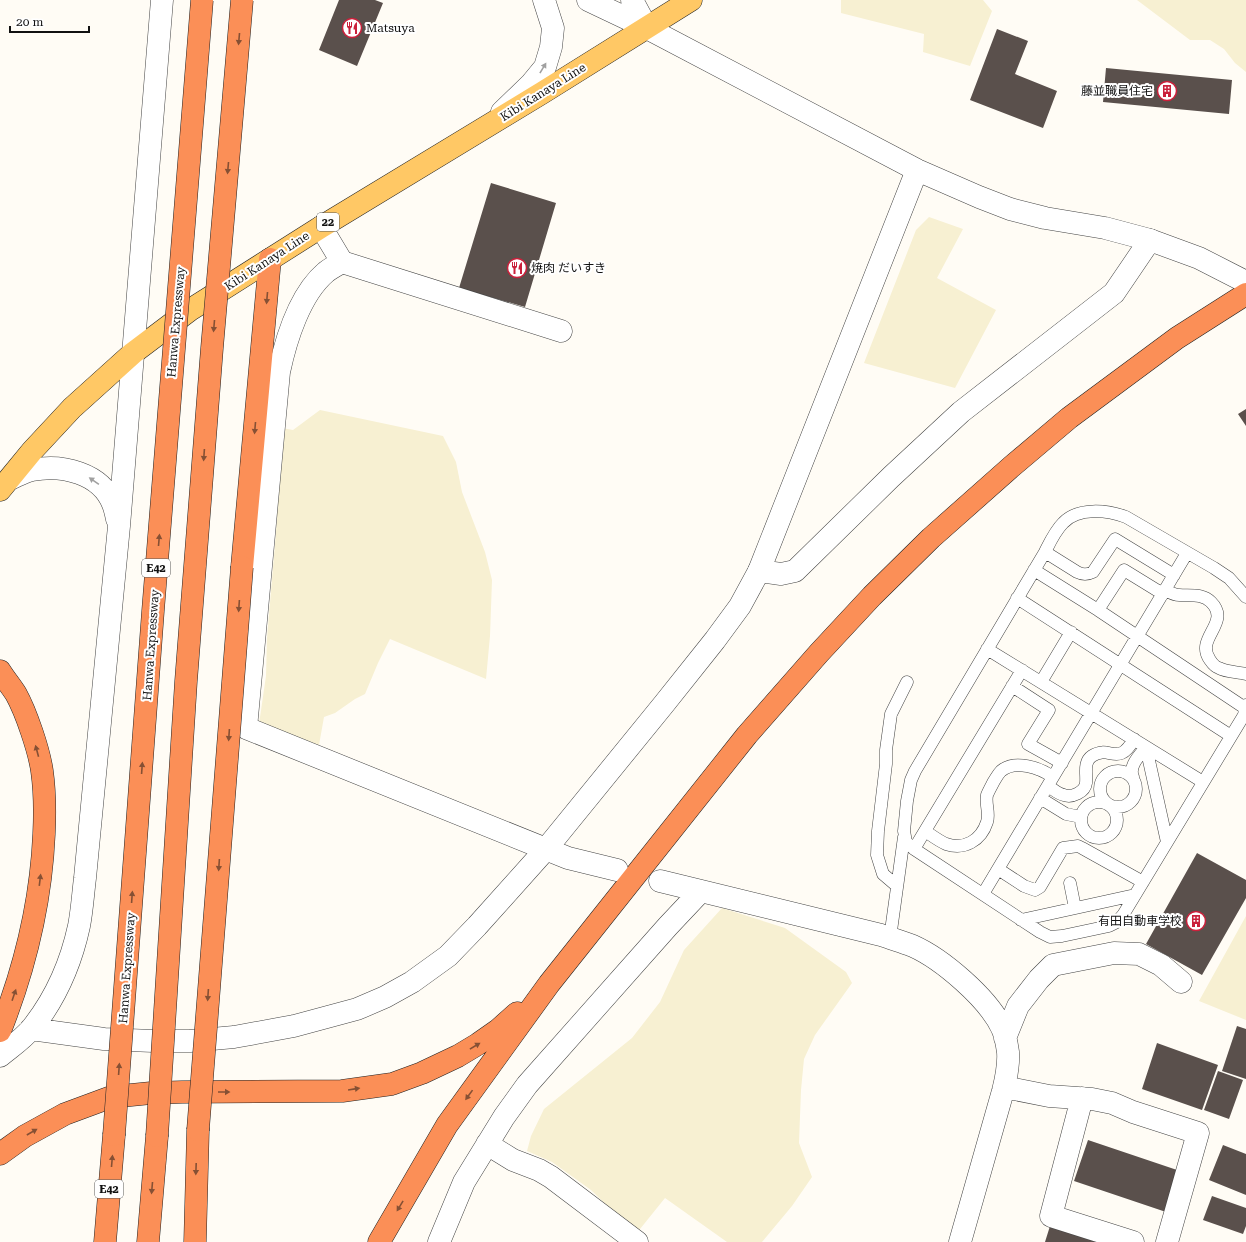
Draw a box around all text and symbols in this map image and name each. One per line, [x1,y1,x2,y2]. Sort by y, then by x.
scale bar [10,8,89,34]
text: 20 m [16,15,43,29]
restaurant icon: Matsuya [341,17,363,39]
place label: Matsuya [366,21,415,35]
one-way arrow [235,33,242,45]
street label: Kibi Kanaya Line [498,60,589,124]
one-way arrow [539,62,546,74]
building icon: 藤並職員住宅 [1156,80,1178,102]
place label: 藤並職員住宅 [1081,84,1153,98]
one-way arrow [225,162,231,174]
road number: 22 [317,213,339,231]
street label: Kibi Kanaya Line [222,228,312,294]
restaurant icon: 焼肉 だいすき [506,257,528,279]
place label: 焼肉 だいすき [531,261,606,275]
street label: Hanwa Expressway [164,265,188,378]
one-way arrow [263,292,270,304]
one-way arrow [211,320,218,332]
one-way arrow [251,422,258,434]
one-way arrow [201,449,207,461]
one-way arrow [89,477,100,485]
one-way arrow [155,534,162,546]
road number: E42 [142,559,170,577]
street label: Hanwa Expressway [140,588,162,701]
one-way arrow [235,600,242,612]
one-way arrow [225,729,232,741]
one-way arrow [34,745,40,757]
one-way arrow [138,762,145,774]
one-way arrow [215,859,222,871]
one-way arrow [37,874,43,886]
one-way arrow [129,891,135,903]
building icon: 有田自動車学校 [1185,910,1207,932]
street label: Hanwa Expressway [116,911,138,1024]
place label: 有田自動車学校 [1098,914,1182,928]
one-way arrow [11,988,17,1000]
one-way arrow [205,989,212,1001]
one-way arrow [470,1042,480,1050]
one-way arrow [115,1063,122,1075]
one-way arrow [348,1086,360,1092]
one-way arrow [218,1089,231,1095]
one-way arrow [464,1090,473,1101]
one-way arrow [26,1129,38,1136]
one-way arrow [108,1155,115,1167]
one-way arrow [193,1163,200,1175]
road number: E42 [95,1180,123,1198]
one-way arrow [149,1182,156,1194]
one-way arrow [397,1200,404,1212]

